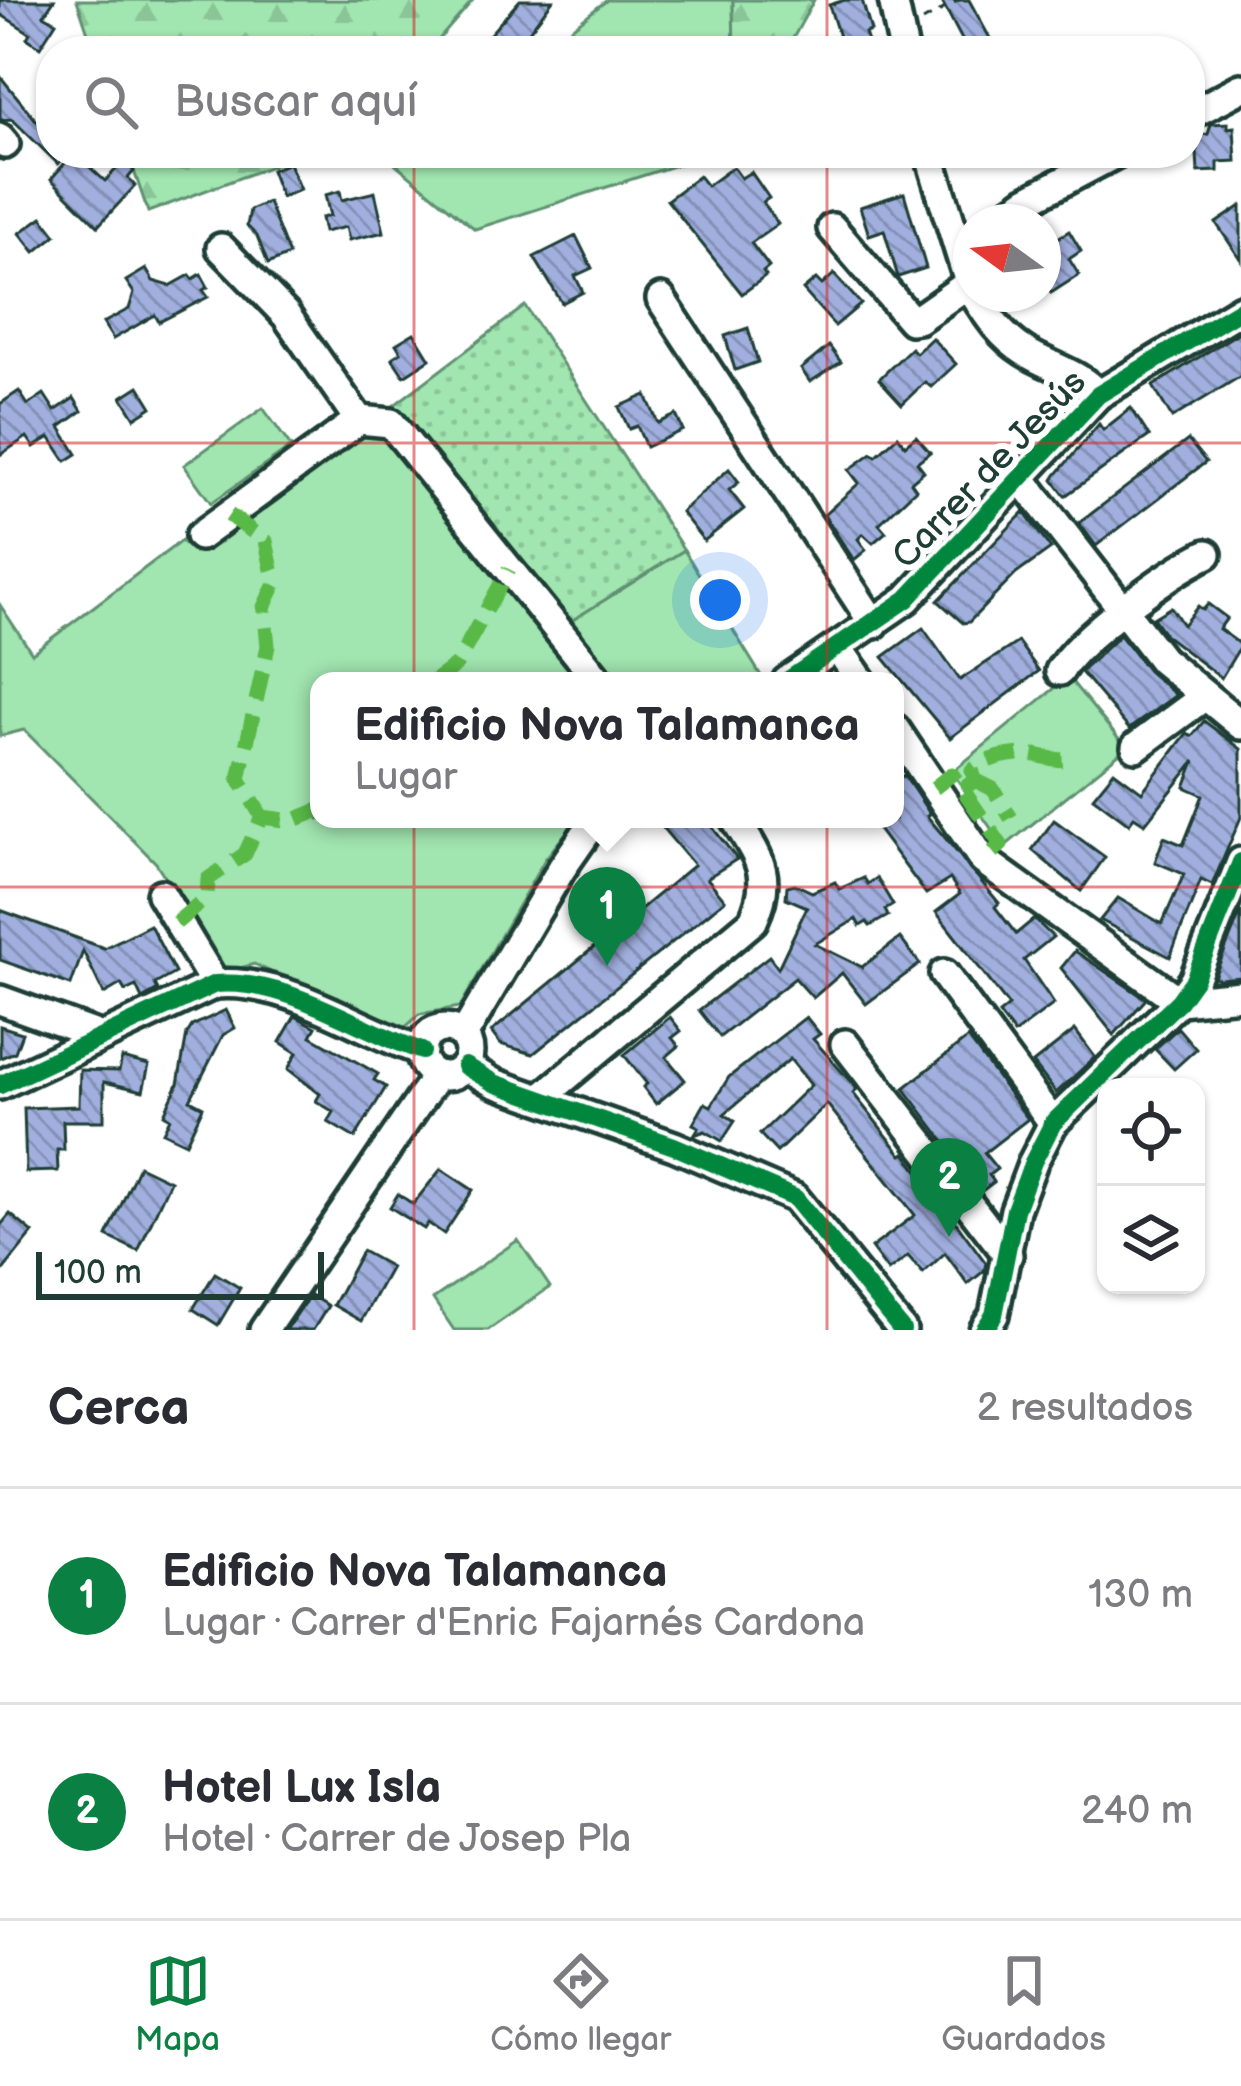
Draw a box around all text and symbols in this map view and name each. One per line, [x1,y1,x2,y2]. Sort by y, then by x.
search box [36,36,1205,168]
icon: search [78,69,144,135]
text: Buscar aquí [174,75,417,130]
north arrow [953,204,1061,312]
street label: Carrer de Jesús [884,361,1096,578]
your location [690,570,750,630]
popup [310,672,904,828]
text: Edificio Nova Talamanca [354,699,860,754]
text: Lugar [354,754,457,801]
pin: 1 [568,867,646,966]
map controls [1097,1078,1205,1294]
button: locate [1097,1078,1205,1186]
pin: 2 [910,1138,988,1237]
button: layers [1097,1186,1205,1294]
scale bar [36,1246,324,1299]
text: 100 m [54,1253,142,1293]
text: Cerca [48,1378,190,1439]
text: 2 resultados [977,1385,1193,1432]
text: Edificio Nova Talamanca [162,1545,668,1600]
text: 1 [79,1572,95,1619]
text: 130 m [1088,1572,1193,1619]
text: Lugar · Carrer d'Enric Fajarnés Cardona [162,1600,865,1647]
text: Hotel Lux Isla [162,1761,441,1816]
text: 2 [75,1788,99,1835]
text: 240 m [1081,1788,1193,1835]
text: Hotel · Carrer de Josep Pla [162,1816,631,1863]
tab: Mapa [135,1948,220,2060]
tab: Cómo llegar [490,1948,671,2060]
tab: Guardados [941,1948,1106,2060]

